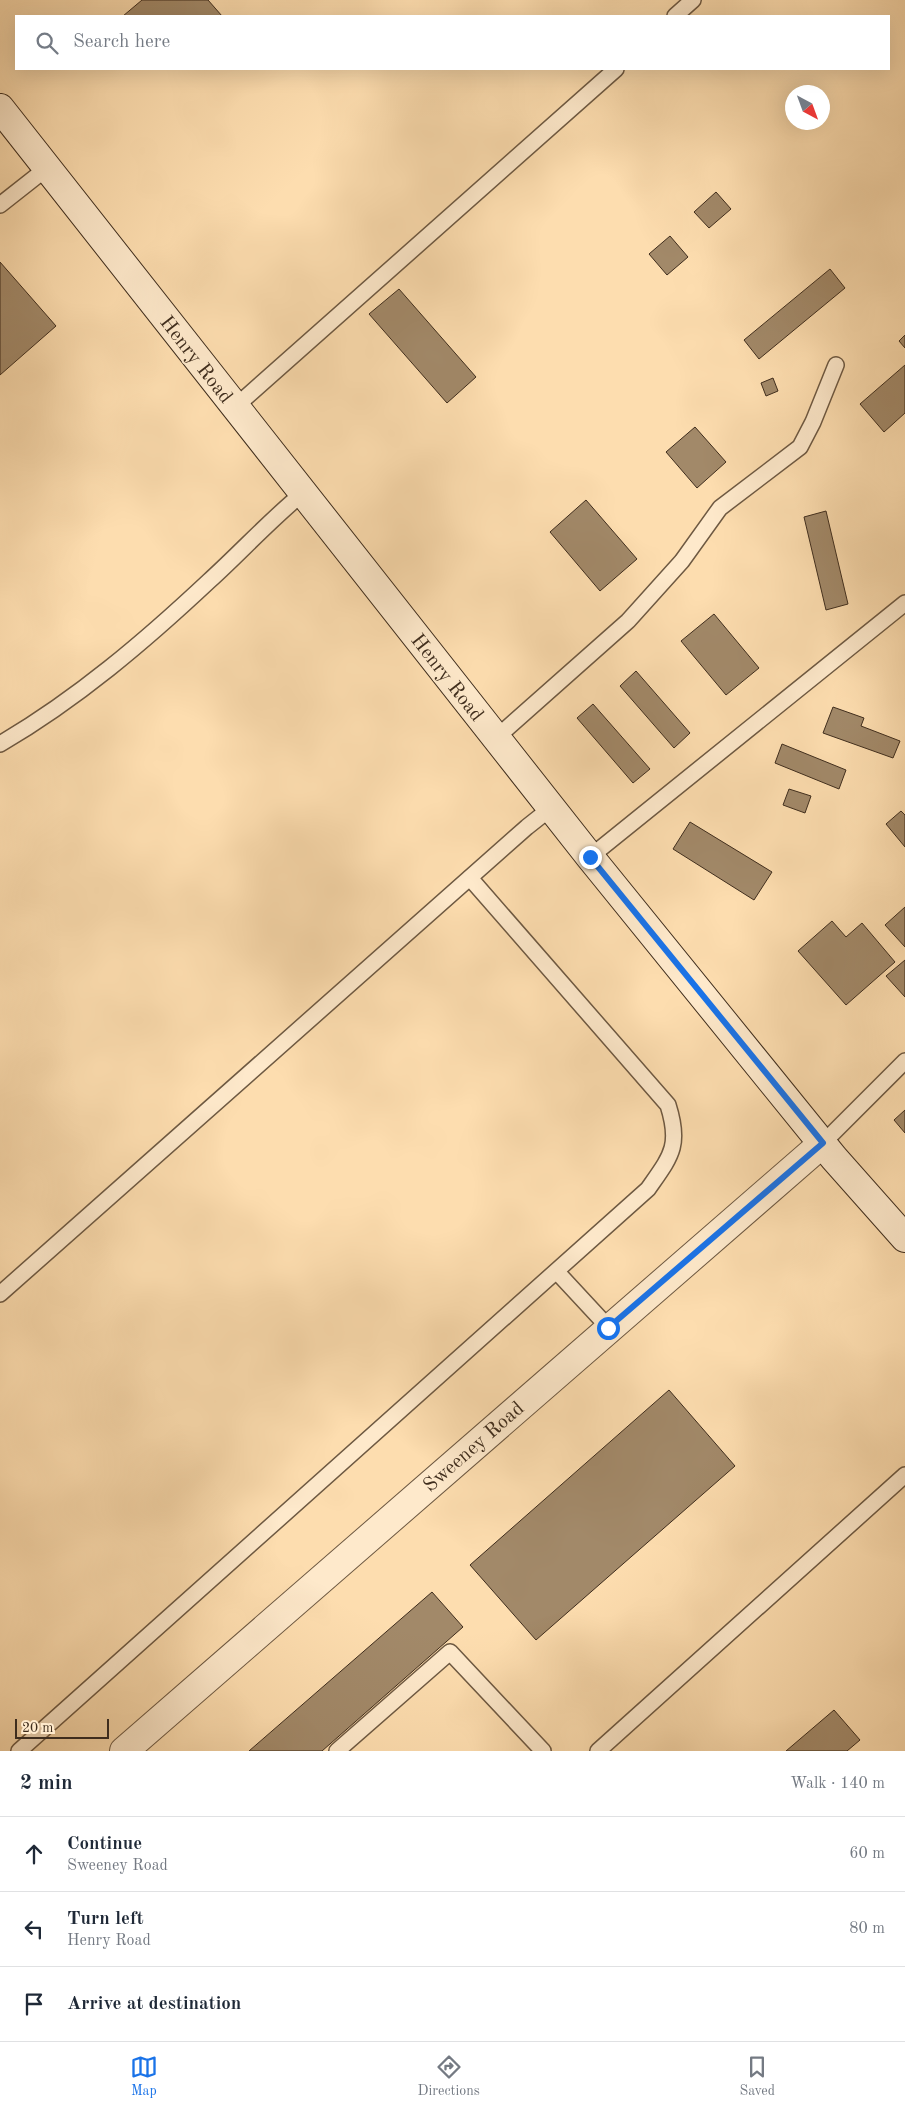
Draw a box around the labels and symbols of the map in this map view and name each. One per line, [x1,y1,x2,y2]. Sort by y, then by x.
north arrow [785,85,830,130]
street label: Henry Road [155,313,236,408]
street label: Henry Road [406,631,487,726]
route end [579,846,602,869]
route start [597,1317,620,1340]
street label: Sweeney Road [420,1399,528,1496]
scale bar [15,1716,109,1739]

